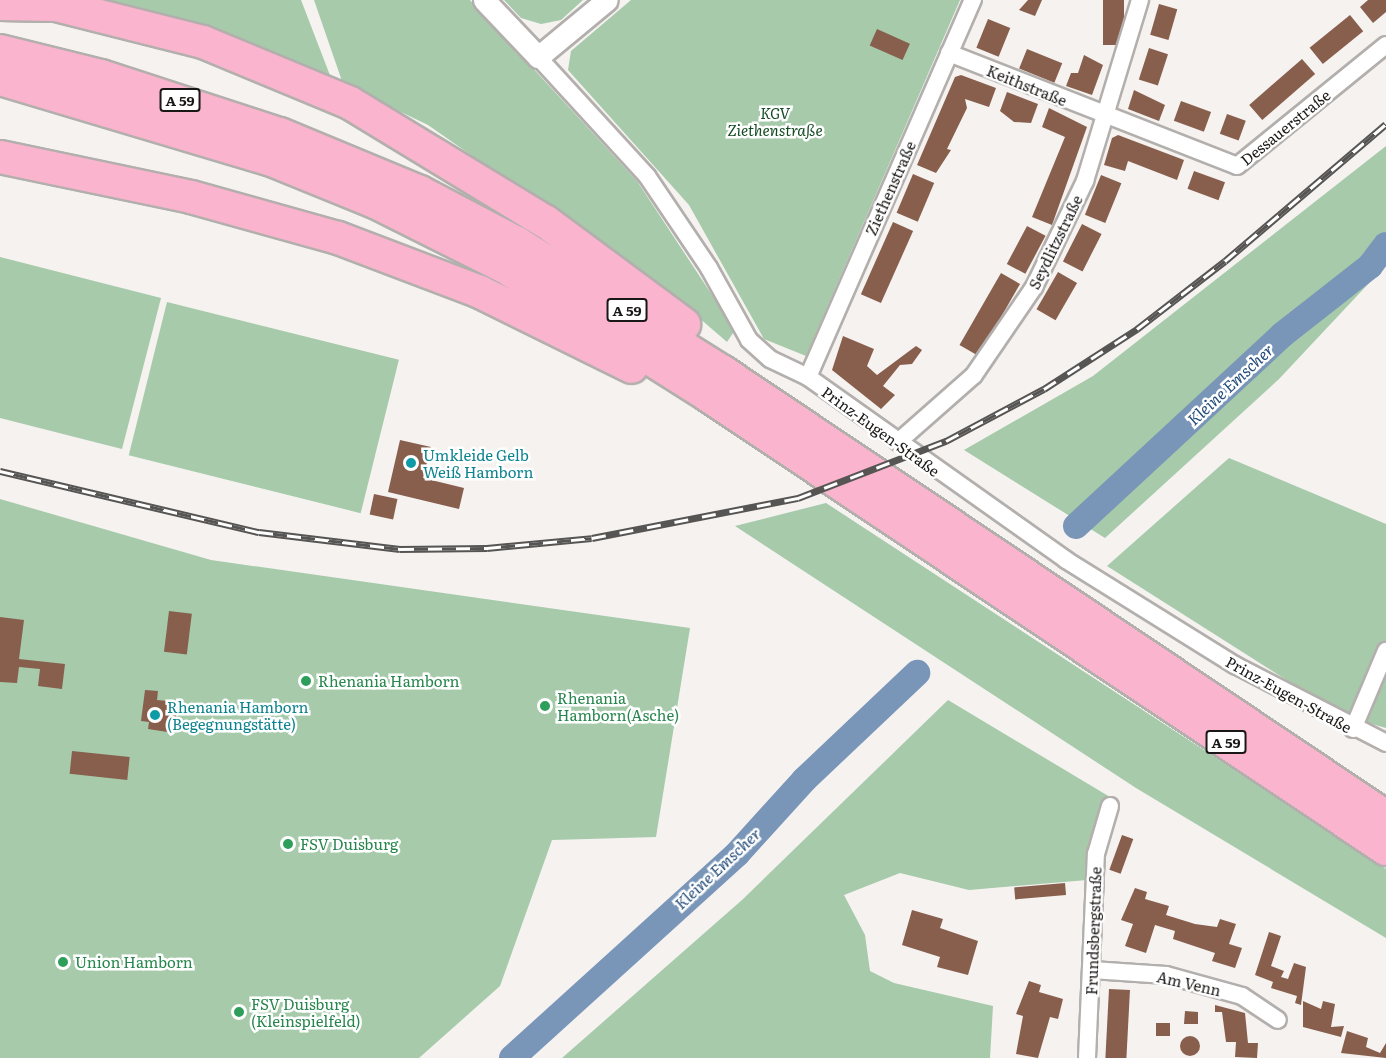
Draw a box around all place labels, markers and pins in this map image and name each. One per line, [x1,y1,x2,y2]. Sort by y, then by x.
place label: Umkleide Gelb Weiß Hamborn [423,445,533,480]
marker: Umkleide Gelb Weiß Hamborn [404,456,418,470]
place label: Rhenania Hamborn [318,672,459,690]
marker: Rhenania Hamborn [299,674,313,688]
place label: Rhenania Hamborn(Asche) [557,688,679,723]
place label: Rhenania Hamborn (Begegnungstätte) [167,697,308,732]
marker: Rhenania Hamborn(Asche) [538,699,552,713]
marker: Rhenania Hamborn (Begegnungstätte) [148,708,162,722]
place label: FSV Duisburg [300,835,398,853]
marker: FSV Duisburg [281,837,295,851]
place label: Union Hamborn [75,953,193,971]
marker: Union Hamborn [56,955,70,969]
place label: FSV Duisburg (Kleinspielfeld) [251,994,361,1029]
marker: FSV Duisburg (Kleinspielfeld) [232,1005,246,1019]

